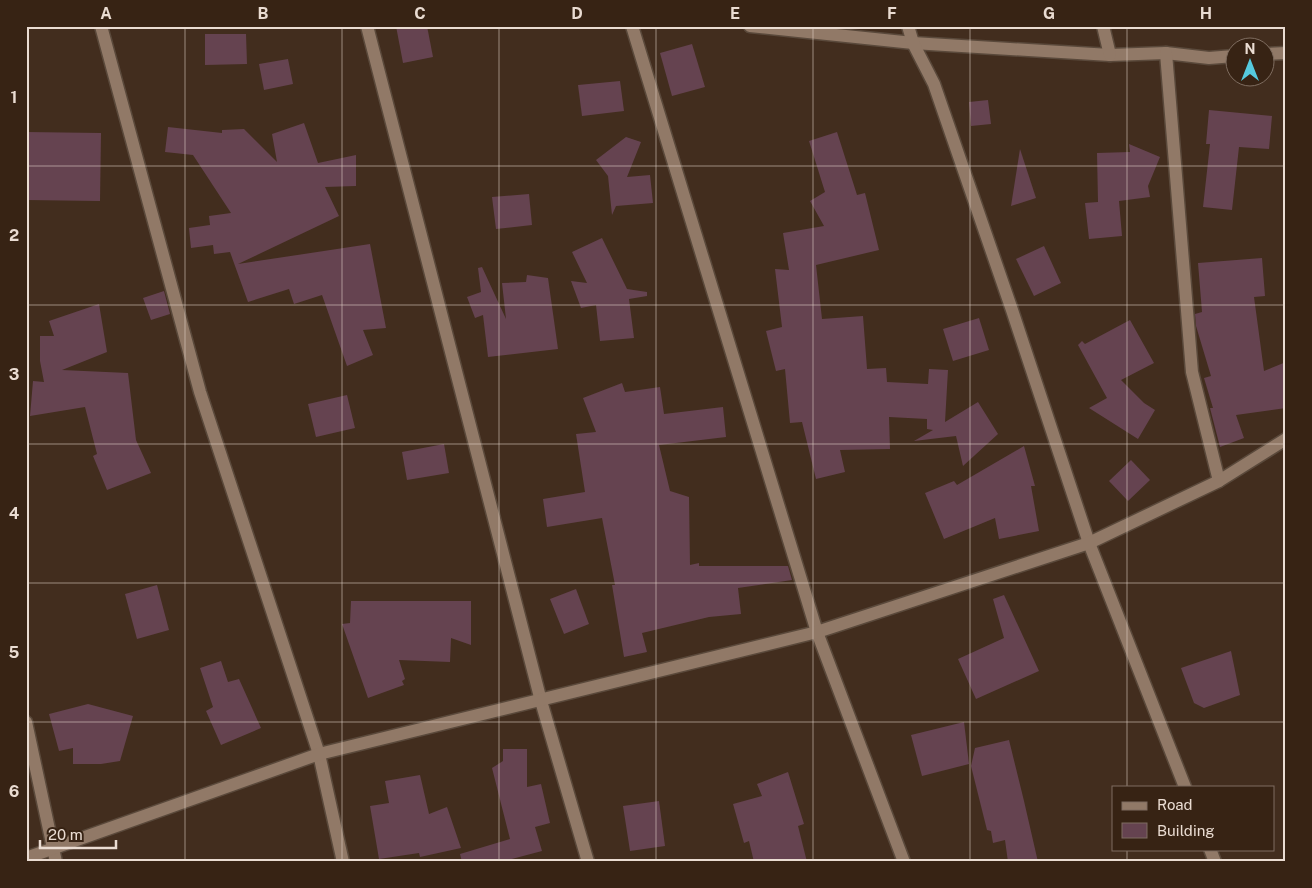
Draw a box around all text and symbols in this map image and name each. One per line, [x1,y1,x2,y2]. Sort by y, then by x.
text: A [100,4,112,23]
text: B [258,4,269,23]
text: C [414,4,426,23]
text: D [571,4,583,23]
text: E [730,4,740,23]
text: F [887,4,897,23]
text: G [1043,4,1055,23]
text: H [1200,4,1212,23]
north arrow [1224,38,1274,88]
text: N [1245,41,1255,57]
text: 1 [11,88,17,107]
text: 2 [9,226,19,245]
text: 3 [9,365,19,384]
text: 4 [9,504,20,523]
text: 5 [9,643,20,662]
text: 6 [9,782,19,801]
legend [1112,786,1274,850]
text: Road [1157,796,1193,813]
scale bar [40,818,116,850]
text: Building [1157,822,1215,839]
text: 20 m [48,826,83,843]

